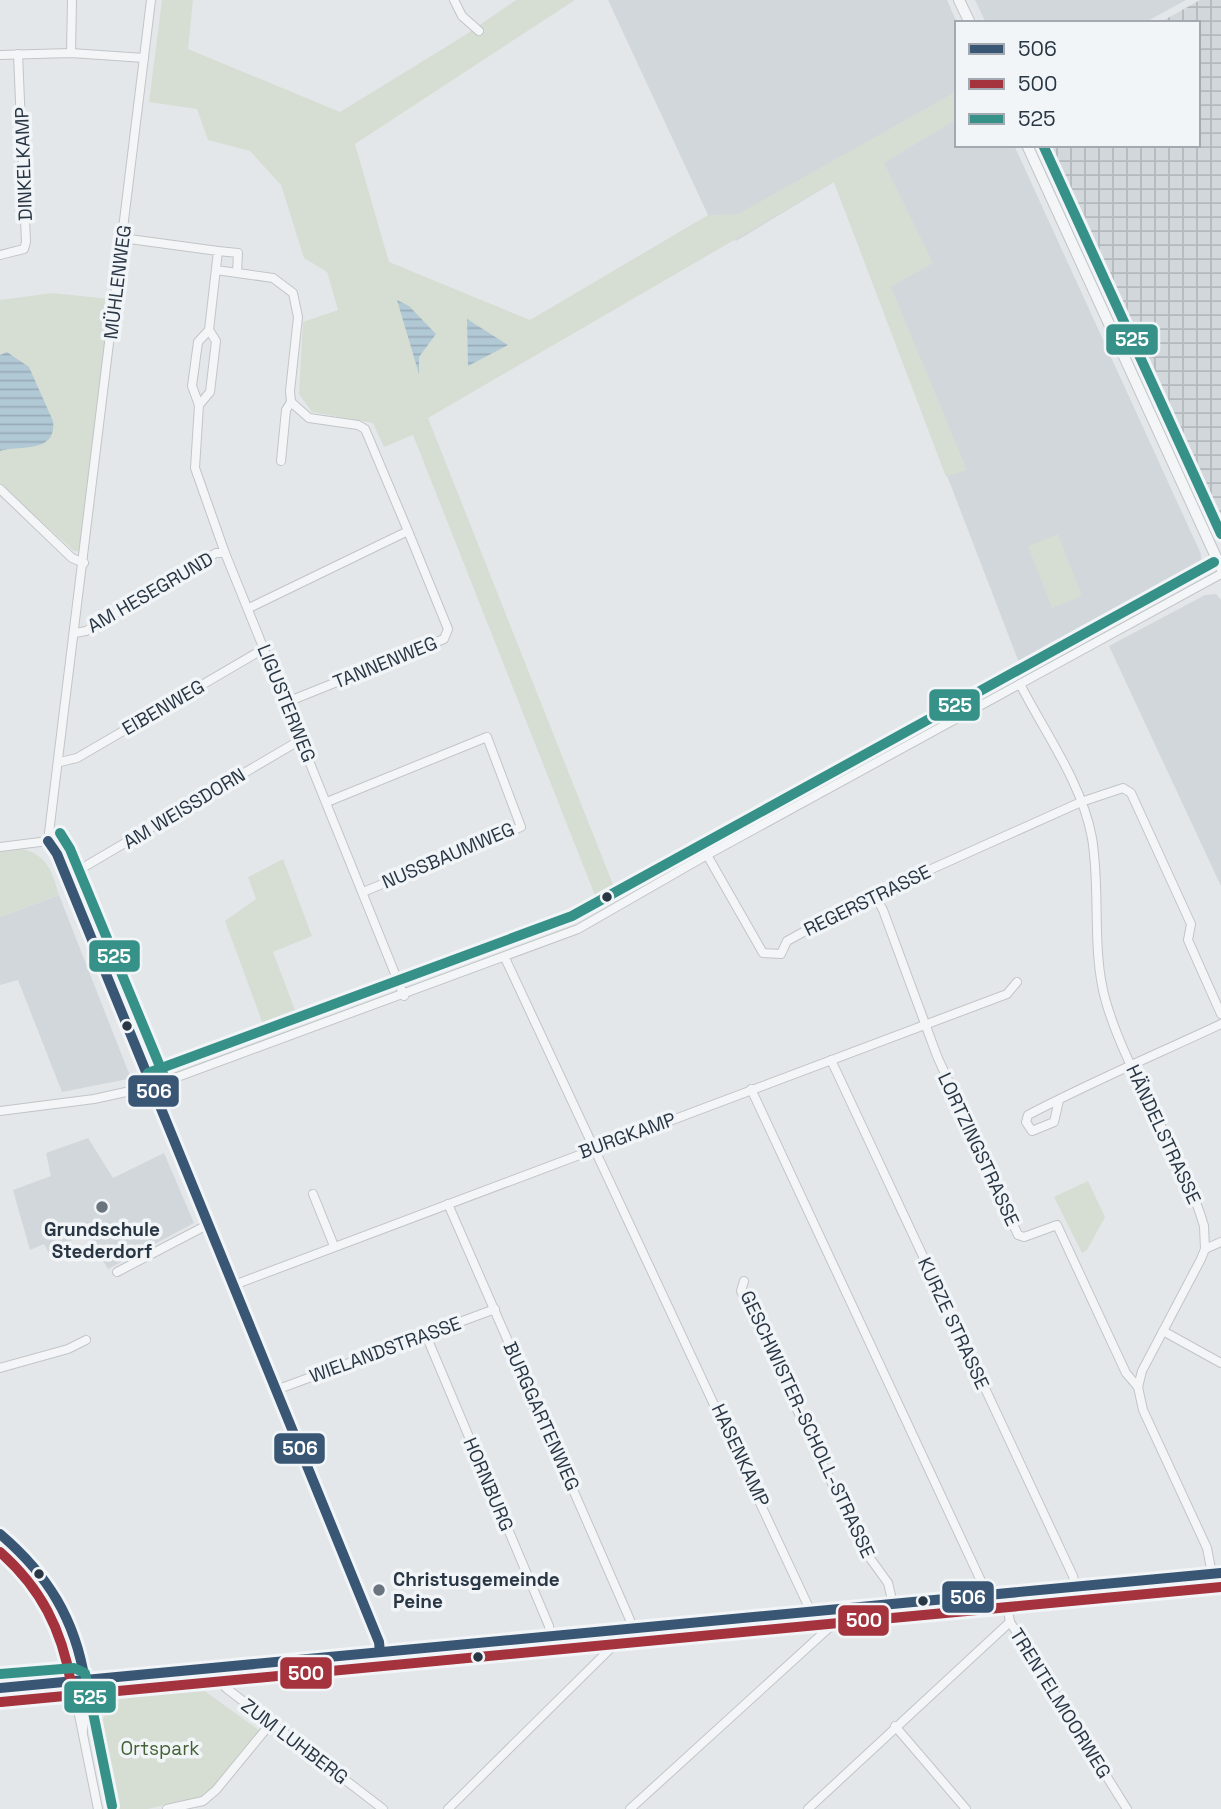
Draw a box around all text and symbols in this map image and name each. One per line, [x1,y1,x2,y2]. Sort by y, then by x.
legend [955,21,1200,147]
text: 506 [1018,35,1057,62]
text: 500 [1018,70,1058,97]
text: 525 [1018,105,1056,132]
street label: DINKELKAMP [9,107,38,221]
street label: MÜHLENWEG [98,223,137,341]
line badge: 525 [1105,323,1159,356]
text: 525 [1115,327,1149,352]
street label: AM HESEGRUND [83,546,218,639]
street label: TANNENWEG [329,630,441,695]
street label: LIGUSTERWEG [252,641,322,766]
street label: EIBENWEG [118,674,209,741]
line badge: 525 [928,688,981,722]
text: 525 [938,693,972,718]
street label: AM WEISSDORN [119,762,250,855]
street label: NUSSBAUMWEG [378,816,518,895]
street label: REGERSTRASSE [800,859,935,942]
unlabelled marker [600,890,614,904]
line badge: 525 [88,939,141,973]
text: 525 [97,944,131,969]
unlabelled marker [120,1019,134,1033]
street label: HÄNDELSTRASSE [1120,1061,1207,1208]
street label: LORTZINGSTRASSE [932,1068,1025,1230]
line badge: 506 [127,1074,180,1108]
text: 506 [136,1079,172,1104]
street label: BURGKAMP [575,1106,679,1165]
marker: Grundschule Stederdorf [94,1199,110,1215]
place label: Grundschule Stederdorf [44,1217,160,1264]
street label: KURZE STRASSE [912,1253,995,1393]
street label: GESCHWISTER-SCHOLL-STRASSE [734,1287,881,1562]
street label: WIELANDSTRASSE [306,1310,464,1389]
street label: BURGGARTENWEG [498,1338,586,1495]
street label: HASENKAMP [706,1400,775,1511]
line badge: 506 [273,1432,326,1465]
street label: HORNBURG [458,1434,519,1535]
text: 506 [282,1436,318,1461]
unlabelled marker [32,1567,46,1581]
place label: Christusgemeinde Peine [393,1567,560,1614]
line badge: 506 [941,1580,995,1614]
marker: Christusgemeinde Peine [371,1582,387,1598]
text: 506 [950,1585,986,1610]
unlabelled marker [916,1594,930,1608]
line badge: 500 [837,1604,890,1637]
text: 500 [846,1608,882,1633]
street label: TRENTELMOORWEG [1004,1624,1117,1783]
unlabelled marker [471,1650,485,1664]
line badge: 500 [279,1656,333,1690]
text: 500 [288,1661,324,1686]
line badge: 525 [63,1680,117,1714]
text: 525 [73,1685,107,1710]
street label: ZUM LUHBERG [236,1693,353,1790]
park label: Ortspark [120,1736,200,1761]

